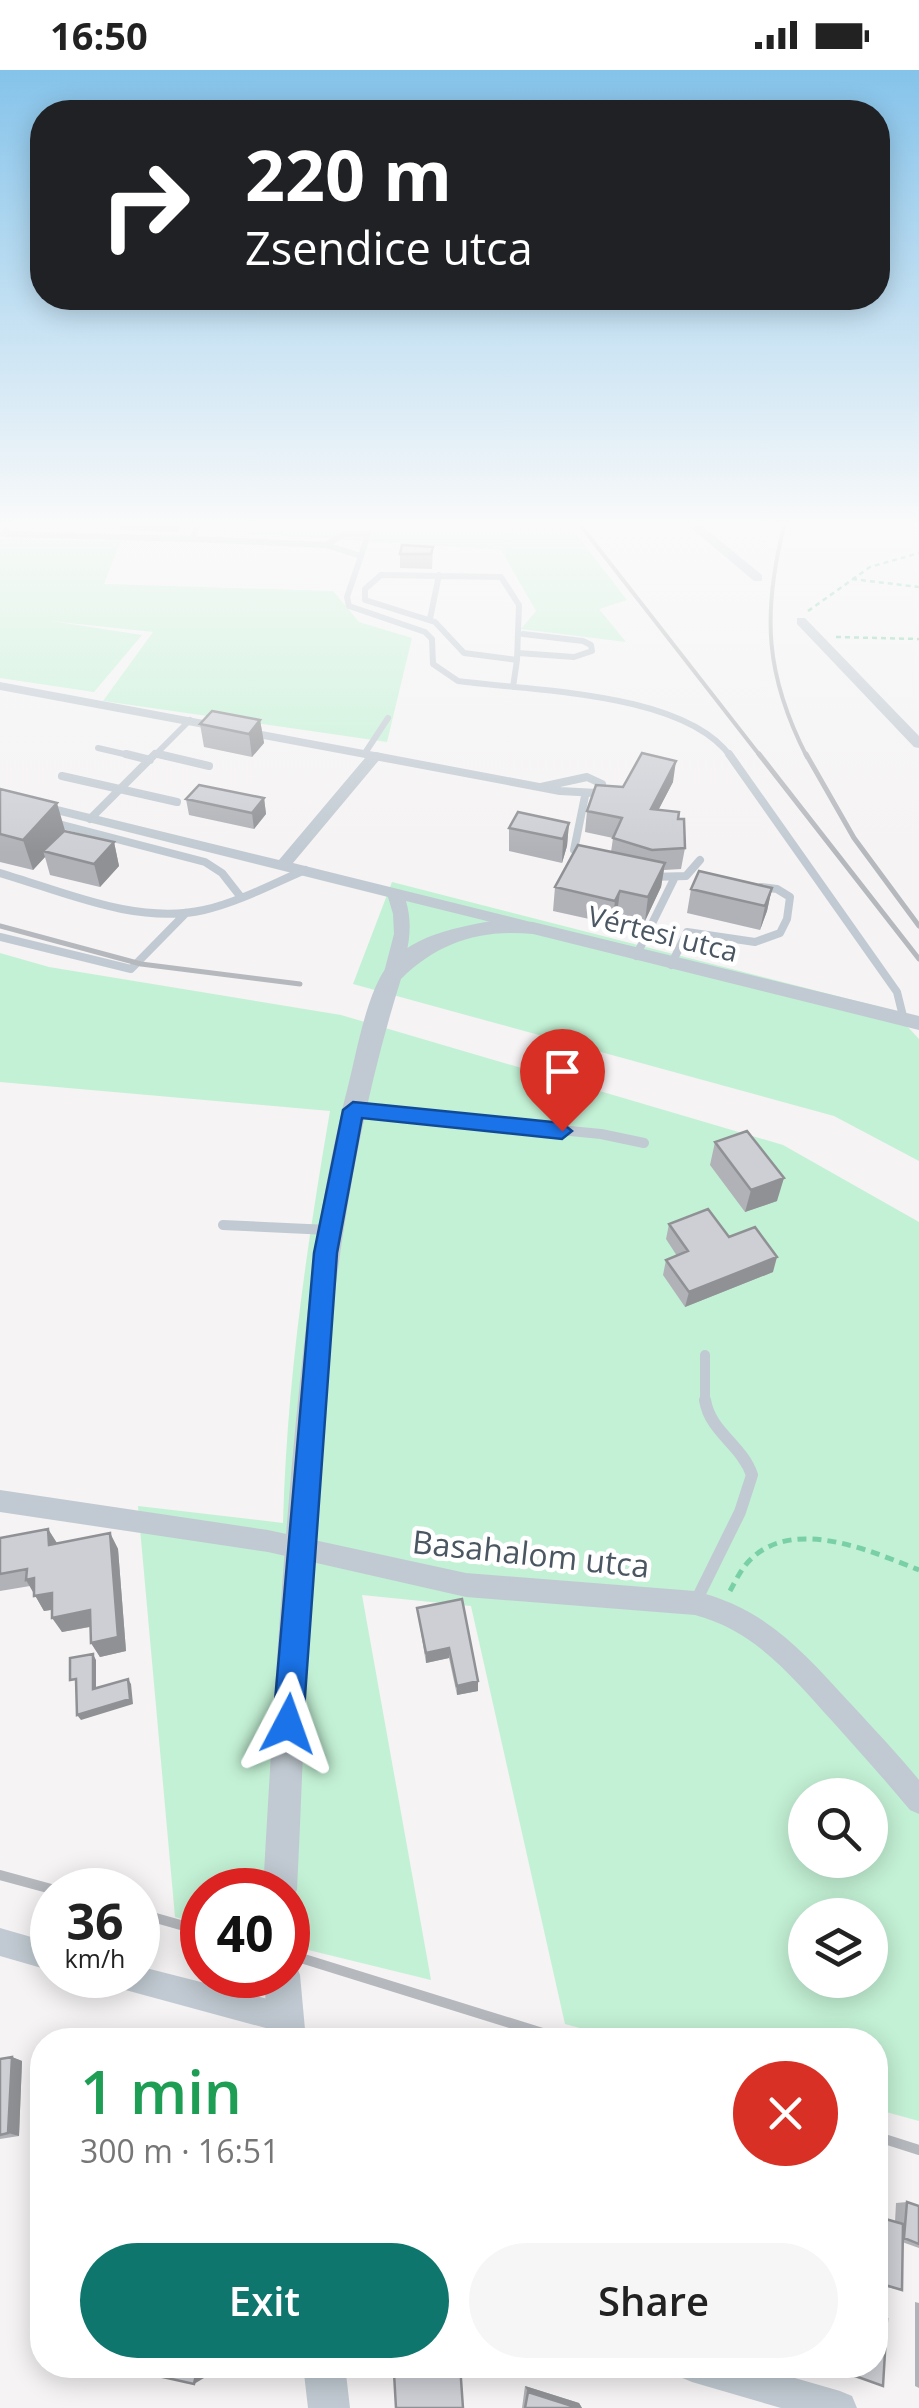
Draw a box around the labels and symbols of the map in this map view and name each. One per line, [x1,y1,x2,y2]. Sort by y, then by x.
street label: Vértesi utca [584,896,742,970]
pin [520,1029,605,1132]
street label: Basahalom utca [410,1519,652,1587]
position arrow [236,1672,340,1776]
speed limit sign: 40 [180,1868,310,1998]

